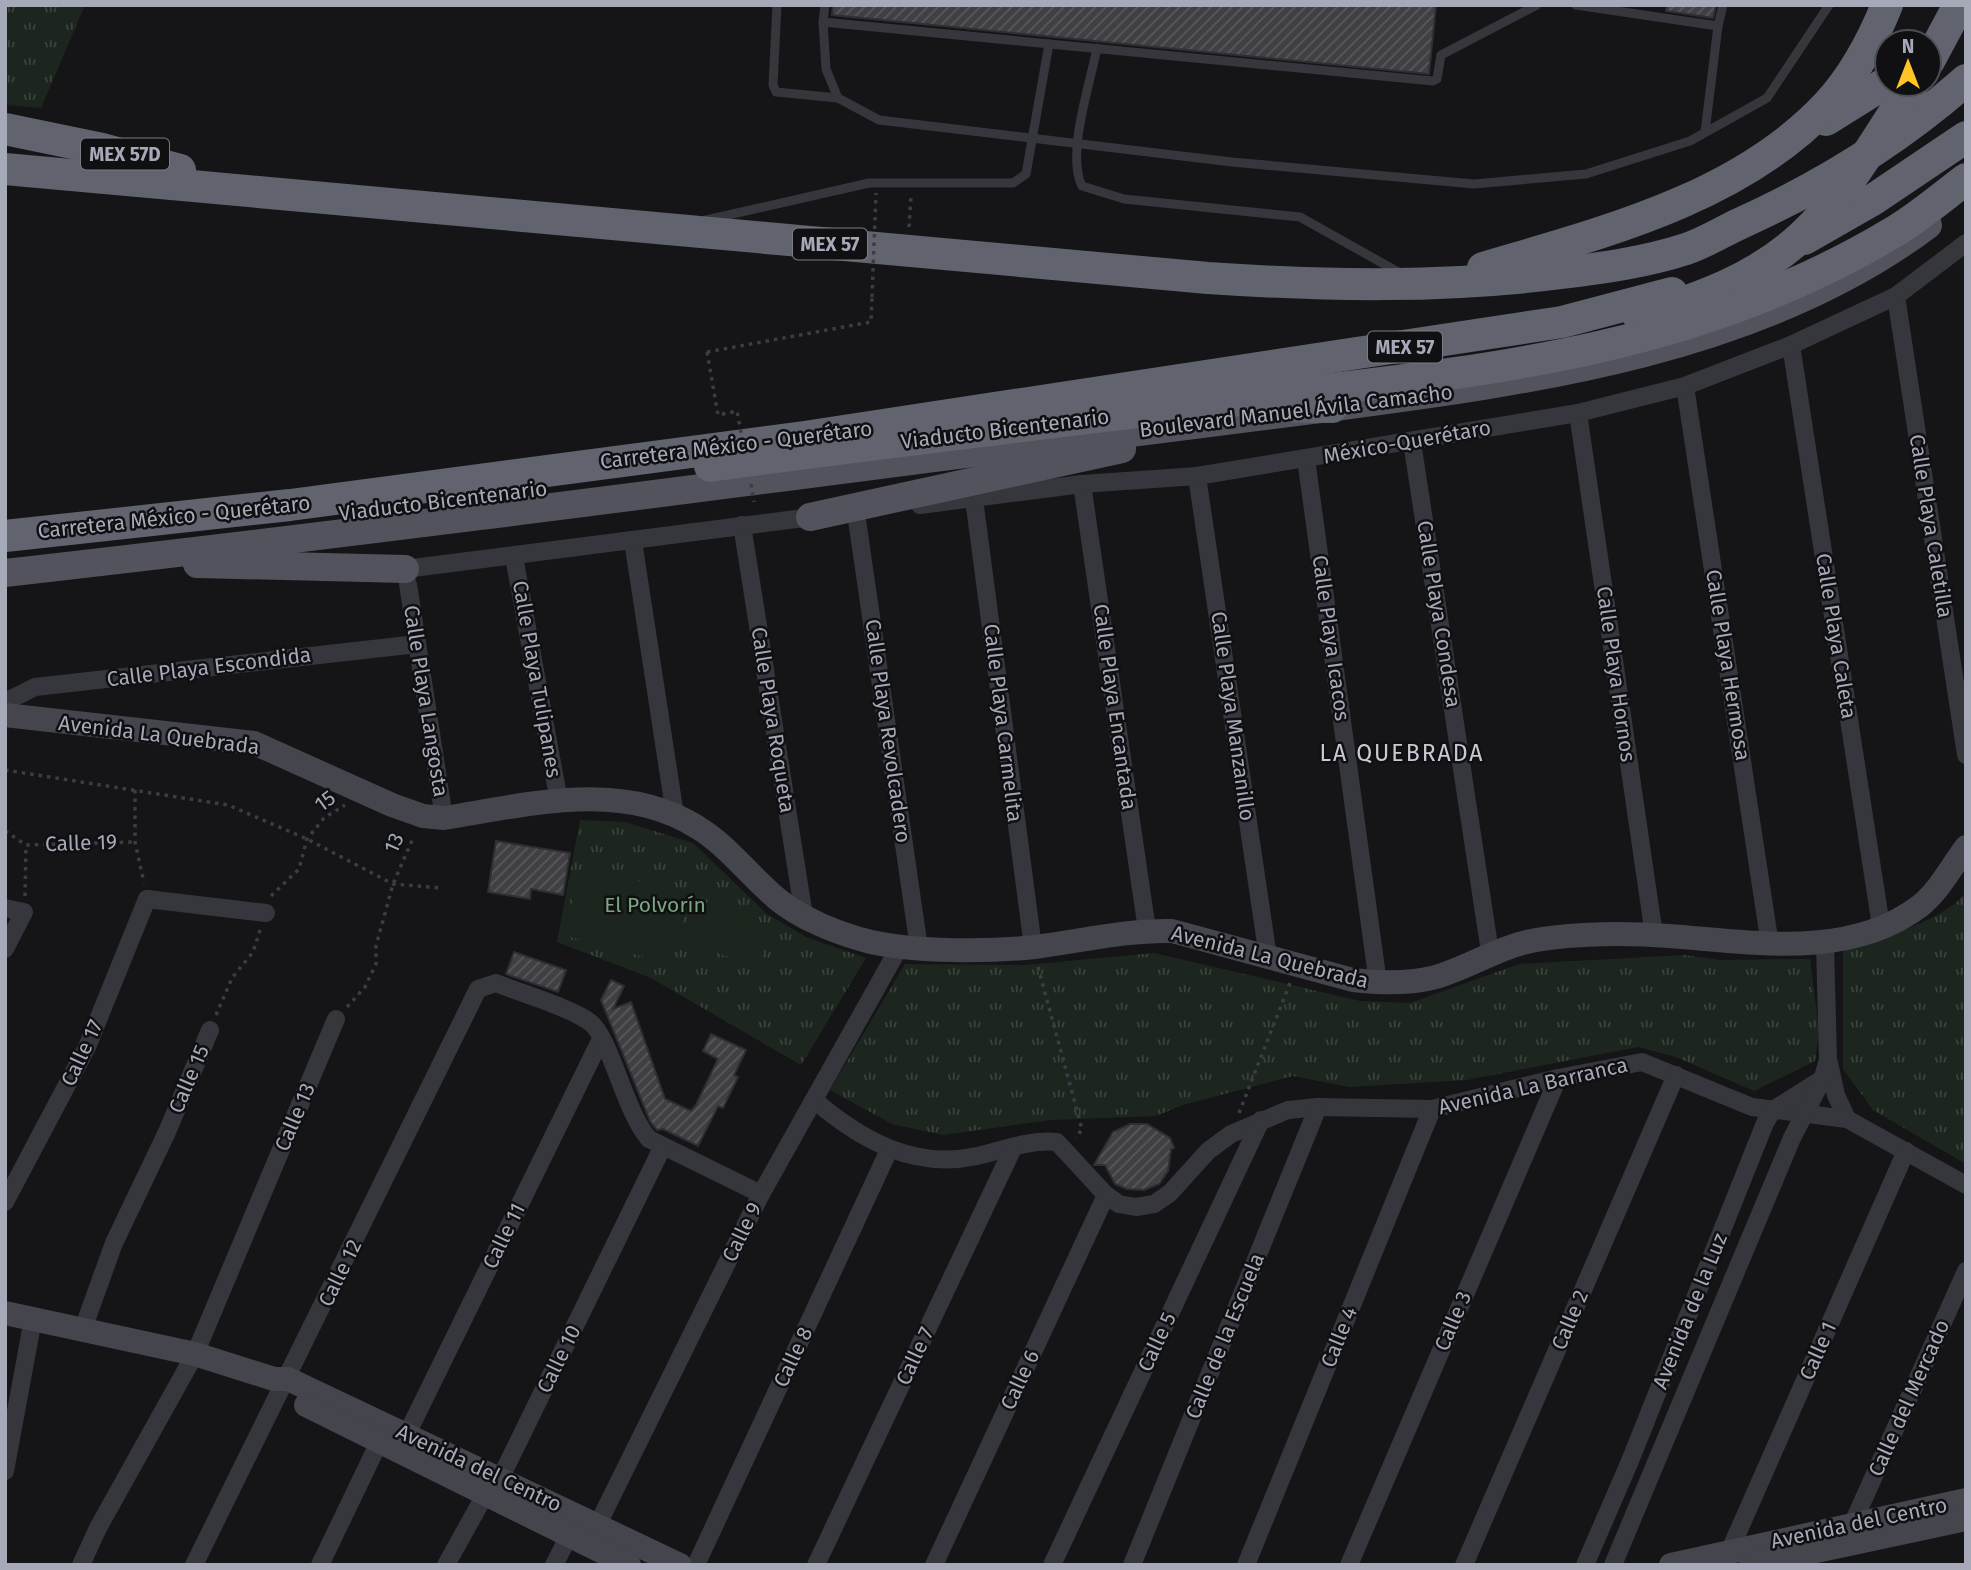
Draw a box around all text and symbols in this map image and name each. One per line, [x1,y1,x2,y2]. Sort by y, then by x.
north arrow [1873,28,1943,98]
text: N [1902,35,1914,58]
road number: MEX 57D [81,138,169,170]
road number: MEX 57 [793,228,867,260]
road number: MEX 57 [1368,332,1442,362]
street label: Boulevard Manuel Ávila Camacho [1138,379,1454,443]
street label: Viaducto Bicentenario [899,403,1111,455]
street label: México-Querétaro [1321,414,1493,470]
street label: Carretera México - Querétaro [598,415,874,475]
street label: Calle Playa Caletilla [1904,432,1958,620]
street label: Viaducto Bicentenario [337,475,549,527]
street label: Carretera México - Querétaro [36,490,312,544]
street label: Calle Playa Condesa [1411,519,1467,709]
street label: Calle Playa Caleta [1810,551,1862,721]
street label: Calle Playa Icacos [1306,553,1356,723]
street label: Calle Playa Hermosa [1700,568,1756,762]
street label: Calle Playa Tulipanes [507,578,567,780]
street label: Calle Playa Hornos [1591,584,1641,764]
street label: Calle Playa Encantada [1088,602,1142,812]
street label: Calle Playa Langosta [398,603,454,799]
street label: Calle Playa Manzanillo [1205,610,1261,822]
street label: Calle Playa Revolcadero [859,618,917,844]
street label: Calle Playa Carmelita [978,622,1028,824]
street label: Calle Playa Roqueta [745,625,801,815]
street label: Calle Playa Escondida [105,642,313,692]
street label: Avenida La Quebrada [57,710,261,760]
district label: LA QUEBRADA [1320,739,1485,767]
street label: 15 [309,785,341,817]
street label: Calle 19 [45,829,117,857]
street label: 13 [378,829,410,857]
park label: El Polvorín [604,892,706,918]
street label: Avenida La Quebrada [1169,920,1371,994]
street label: Calle 17 [55,1016,109,1090]
street label: Calle 15 [163,1041,215,1117]
street label: Avenida La Barranca [1436,1052,1630,1120]
street label: Calle 13 [269,1079,321,1155]
street label: Calle 9 [717,1198,767,1266]
street label: Calle 11 [477,1199,531,1273]
street label: Avenida de la Luz [1647,1229,1733,1393]
street label: Calle 12 [313,1235,367,1311]
street label: Calle de la Escuela [1180,1249,1270,1423]
street label: Calle 2 [1546,1286,1594,1354]
street label: Calle 3 [1429,1287,1477,1355]
street label: Calle 4 [1315,1303,1363,1371]
street label: Calle 5 [1132,1308,1182,1376]
street label: Calle del Mercado [1863,1316,1955,1480]
street label: Calle 1 [1794,1318,1842,1384]
street label: Calle 10 [531,1321,587,1397]
street label: Calle 8 [768,1323,818,1391]
street label: Calle 7 [890,1323,940,1389]
street label: Calle 6 [995,1346,1045,1414]
street label: Avenida del Centro [392,1418,566,1518]
street label: Avenida del Centro [1768,1492,1950,1554]

